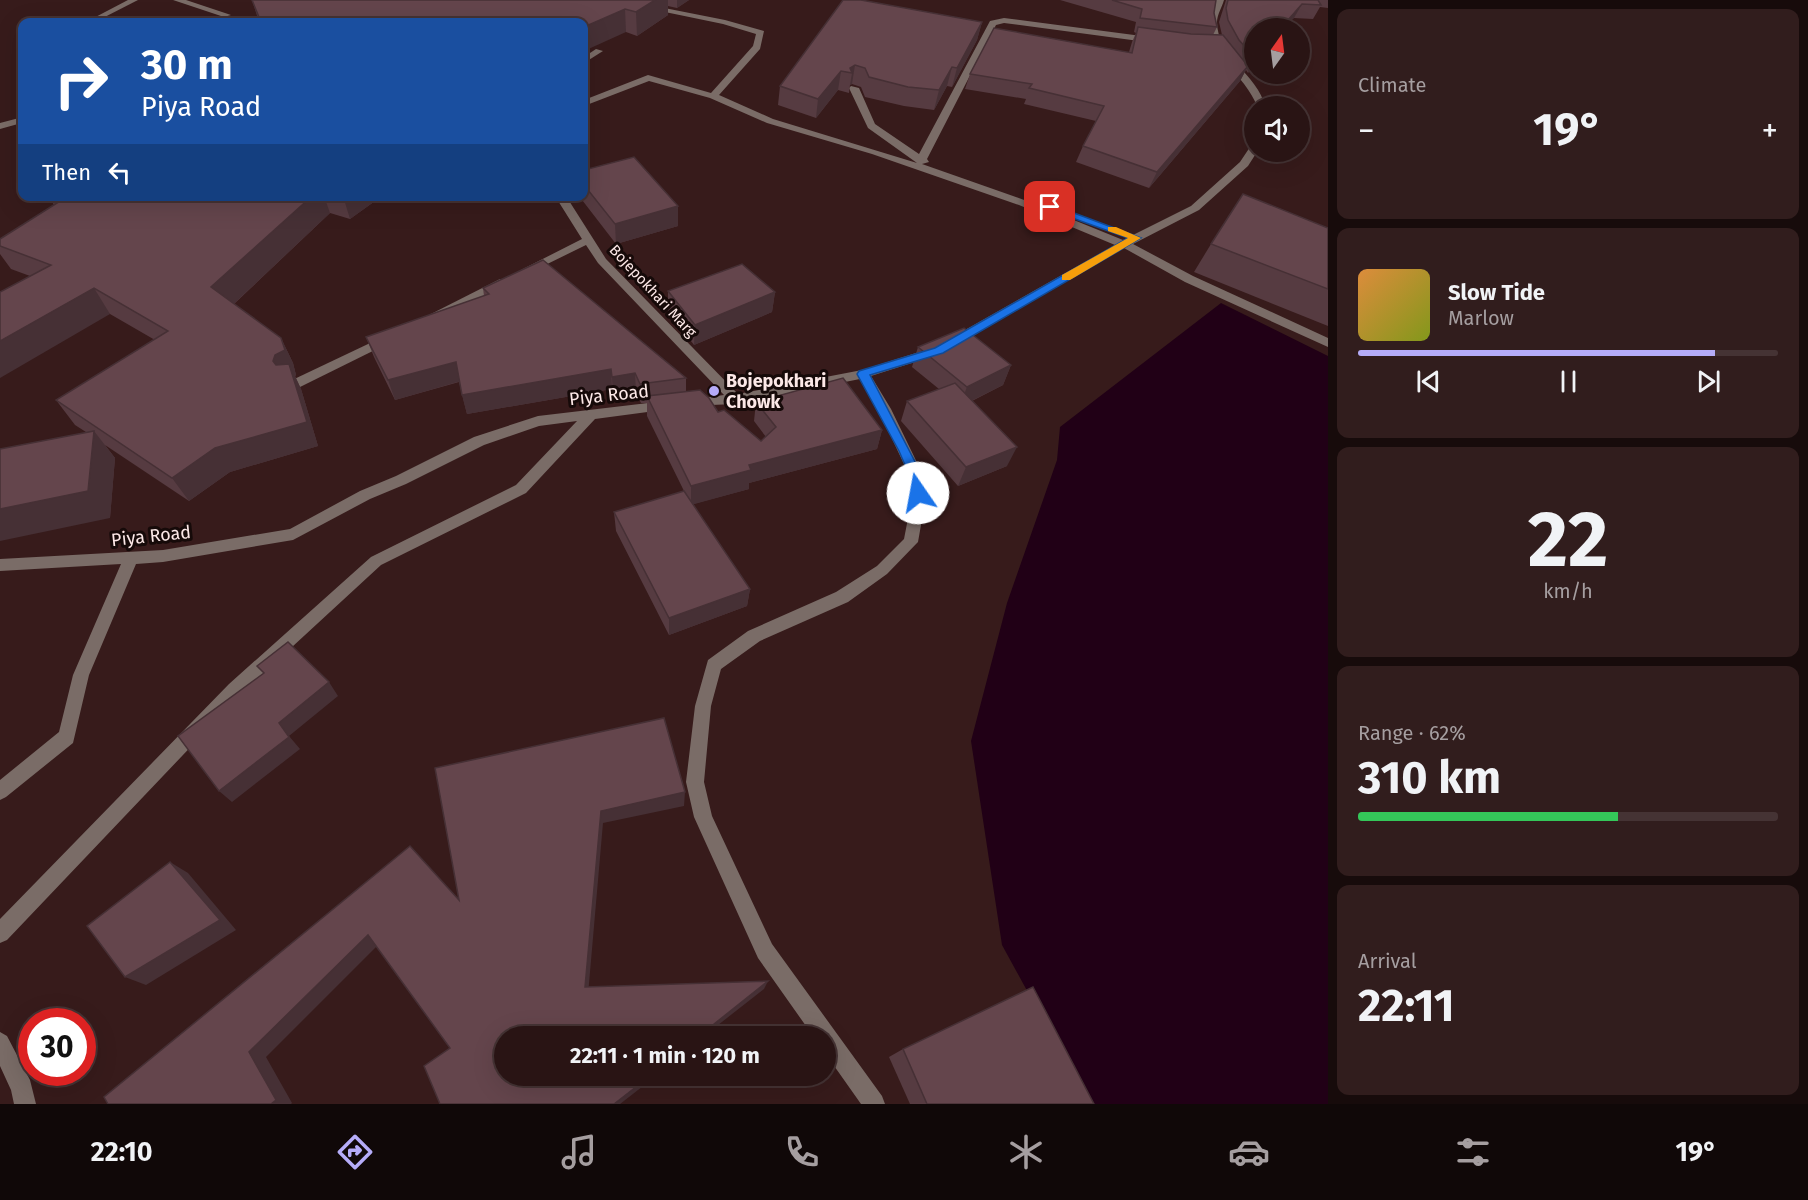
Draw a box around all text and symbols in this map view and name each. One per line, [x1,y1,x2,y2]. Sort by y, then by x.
north arrow [1244,18,1310,84]
map controls [1244,18,1310,162]
text: 30 m [141,40,233,90]
icon: right [42,42,120,120]
text: Climate [1358,73,1426,97]
text: Piya Road [141,91,261,123]
button: sound [1244,96,1310,162]
text: 19° [1533,103,1603,157]
text: − [1358,111,1375,151]
text: + [1762,111,1778,151]
icon: left [103,156,136,189]
text: Then [42,159,91,186]
pin [1024,181,1075,232]
icon: arrive [1033,190,1066,223]
street label: Bojepokhari Marg [606,241,701,341]
text: Slow Tide [1448,279,1545,306]
text: Marlow [1448,306,1514,330]
icon: previous [1412,365,1445,398]
icon: pause [1552,365,1585,398]
icon: next [1692,365,1725,398]
place label: Bojepokhari Chowk [726,370,826,413]
street label: Piya Road [568,380,650,410]
marker: Bojepokhari Chowk [707,384,721,398]
position arrow [886,461,950,525]
text: 22 [1528,493,1608,587]
street label: Piya Road [110,521,192,551]
text: km/h [1543,579,1593,603]
text: Range · 62% [1358,721,1466,745]
text: 310 km [1358,751,1501,805]
text: Arrival [1358,949,1417,973]
text: 22:11 [1358,979,1455,1033]
speed limit sign: 30 [18,1008,96,1086]
text: 22:11 · 1 min · 120 m [570,1042,760,1069]
icon: directions [334,1131,376,1173]
icon: music [558,1131,600,1173]
icon: phone [781,1131,823,1173]
icon: climate [1005,1131,1047,1173]
icon: car [1228,1131,1270,1173]
icon: filters [1452,1131,1494,1173]
text: 22:10 [91,1136,153,1168]
text: 19° [1675,1136,1717,1168]

